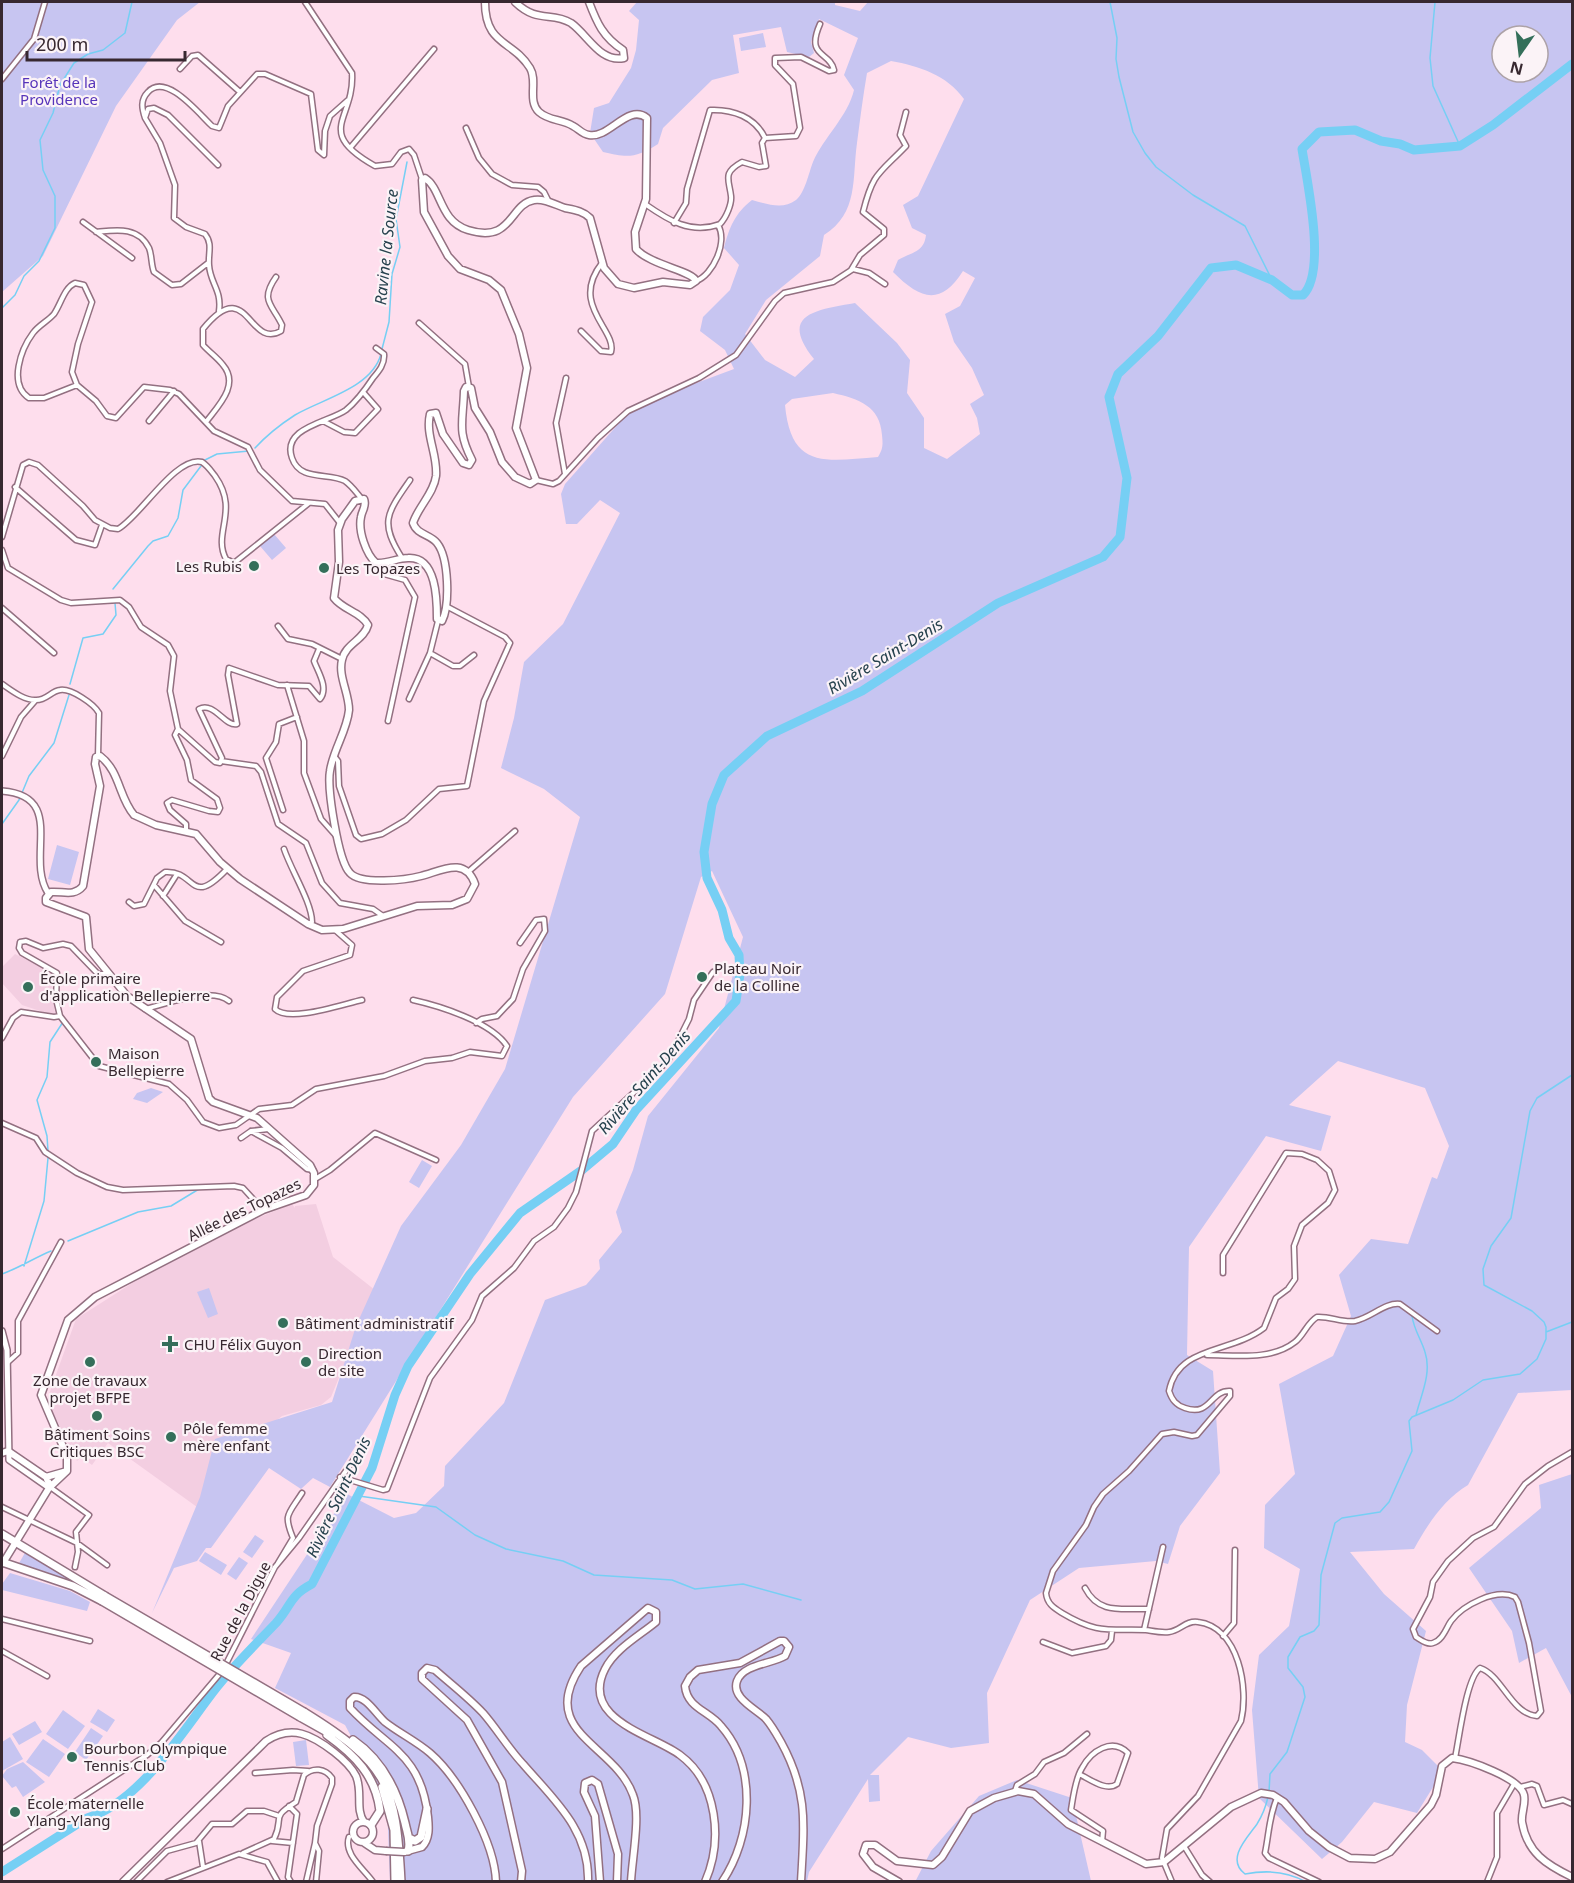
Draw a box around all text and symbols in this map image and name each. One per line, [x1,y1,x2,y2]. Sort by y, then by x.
scale bar [27,24,184,62]
north arrow [1490,24,1550,84]
text: 200 m [36,32,88,56]
text: N [1507,56,1525,81]
park label: Forêt de la Providence [20,72,98,109]
water label: Ravine la Source [369,188,403,306]
place label: Les Rubis [176,556,242,576]
place label: Les Topazes [336,558,420,578]
marker: Les Rubis [247,559,261,573]
marker: Les Topazes [317,561,331,575]
water label: Rivière Saint-Denis [823,613,947,699]
place label: Plateau Noir de la Colline [714,958,801,995]
place label: École primaire d'application Bellepierre [40,968,210,1005]
marker: Plateau Noir de la Colline [695,970,709,984]
marker: École primaire d'application Bellepierre [21,980,35,994]
water label: Rivière Saint-Denis [593,1025,695,1139]
place label: Maison Bellepierre [108,1043,185,1080]
marker: Maison Bellepierre [89,1055,103,1069]
street label: Allée des Topazes [184,1173,304,1245]
place label: Bâtiment administratif [295,1313,454,1333]
marker: Bâtiment administratif [276,1316,290,1330]
place label: CHU Félix Guyon [184,1334,301,1354]
marker: CHU Félix Guyon [161,1335,179,1353]
place label: Direction de site [318,1343,382,1380]
marker: Zone de travaux projet BFPE [83,1355,97,1369]
marker: Direction de site [299,1355,313,1369]
place label: Zone de travaux projet BFPE [33,1370,147,1407]
marker: Bâtiment Soins Critiques BSC [90,1409,104,1423]
place label: Pôle femme mère enfant [183,1418,270,1455]
place label: Bâtiment Soins Critiques BSC [44,1424,150,1461]
marker: Pôle femme mère enfant [164,1430,178,1444]
water label: Rivière Saint-Denis [300,1433,376,1561]
street label: Rue de la Digue [205,1558,275,1664]
place label: Bourbon Olympique Tennis Club [84,1738,227,1775]
marker: Bourbon Olympique Tennis Club [65,1750,79,1764]
place label: École maternelle Ylang-Ylang [27,1793,144,1830]
marker: École maternelle Ylang-Ylang [8,1805,22,1819]

